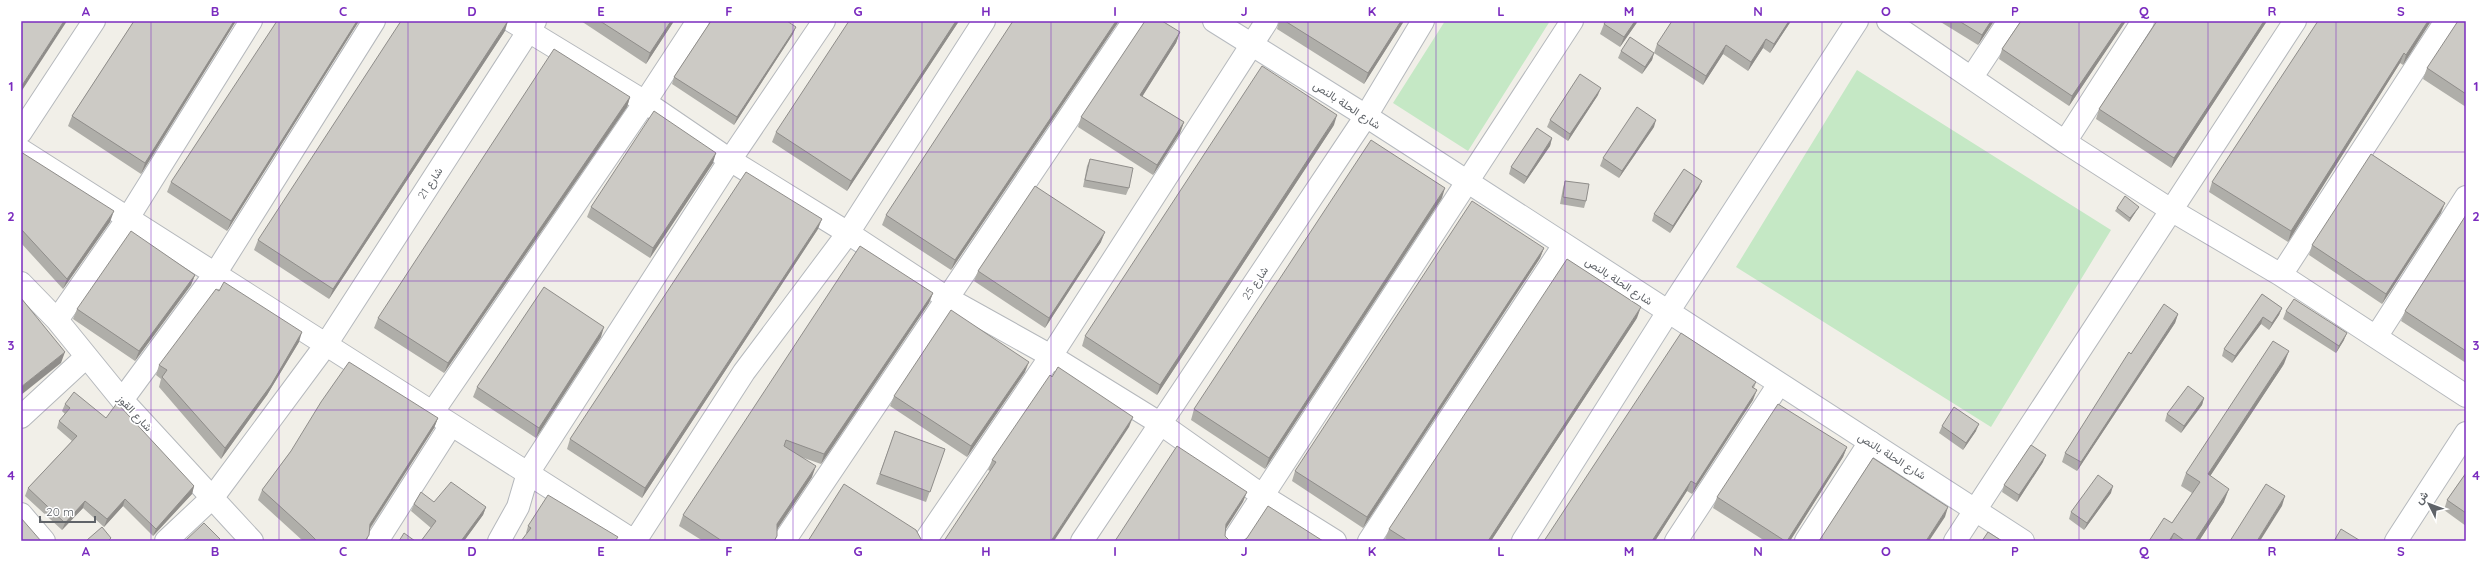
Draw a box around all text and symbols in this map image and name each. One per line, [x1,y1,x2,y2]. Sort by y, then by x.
text: A [82,3,91,19]
text: B [211,3,219,19]
text: C [339,3,347,19]
text: D [467,3,477,19]
text: E [597,3,605,19]
text: F [725,3,733,19]
text: G [853,3,863,19]
text: H [981,3,991,19]
text: I [1113,3,1117,19]
text: J [1240,3,1248,19]
text: K [1368,3,1377,19]
text: L [1497,3,1505,19]
text: M [1624,3,1634,19]
text: N [1753,3,1763,19]
text: O [1881,3,1891,19]
text: P [2011,3,2019,19]
text: Q [2139,3,2150,19]
text: R [2268,3,2277,19]
text: S [2397,3,2405,19]
text: 1 [8,78,14,94]
street label: شارع الحلة بالنص [1310,78,1384,133]
text: 1 [2473,78,2479,94]
street label: شارع 21 [415,164,446,202]
text: 2 [7,208,15,224]
text: 2 [2472,208,2480,224]
street label: شارع الحلة بالنص [1582,254,1656,309]
street label: شارع 25 [1239,263,1272,303]
text: 3 [8,337,15,353]
text: 3 [2473,337,2480,353]
street label: شارع القوز [113,391,156,435]
street label: شارع الحلة بالنص [1855,430,1929,483]
text: 4 [7,467,15,483]
text: 4 [2472,467,2480,483]
north arrow [2409,484,2449,524]
text: ش [2412,488,2431,507]
scale bar [40,498,95,524]
text: 20 m [46,504,74,519]
text: A [82,543,91,559]
text: B [211,543,219,559]
text: C [339,543,347,559]
text: D [467,543,477,559]
text: E [597,543,605,559]
text: F [725,543,733,559]
text: G [853,543,863,559]
text: H [981,543,991,559]
text: I [1113,543,1117,559]
text: J [1240,543,1248,559]
text: K [1368,543,1377,559]
text: L [1497,543,1505,559]
text: M [1624,543,1634,559]
text: N [1753,543,1763,559]
text: O [1881,543,1891,559]
text: P [2011,543,2019,559]
text: Q [2139,543,2150,559]
text: R [2268,543,2277,559]
text: S [2397,543,2405,559]

